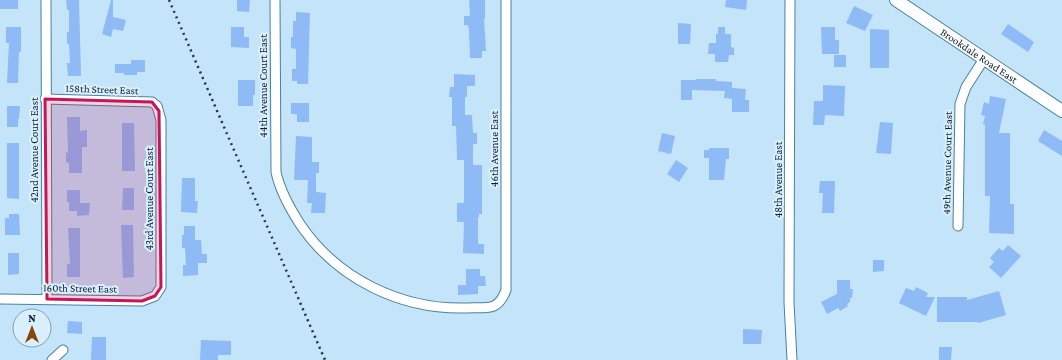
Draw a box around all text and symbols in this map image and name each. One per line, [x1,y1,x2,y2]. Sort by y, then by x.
street label: Brookdale Road East [938,26,1020,86]
street label: 44th Avenue Court East [257,34,269,138]
street label: 158th Street East [65,82,139,96]
street label: 42nd Avenue Court East [28,97,40,203]
street label: 46th Avenue East [488,111,500,187]
street label: 49th Avenue Court East [940,111,954,215]
street label: 48th Avenue East [772,141,784,218]
street label: 43rd Avenue Court East [143,147,155,251]
street label: 160th Street East [43,281,117,295]
north arrow [12,308,52,348]
text: N [28,312,36,324]

